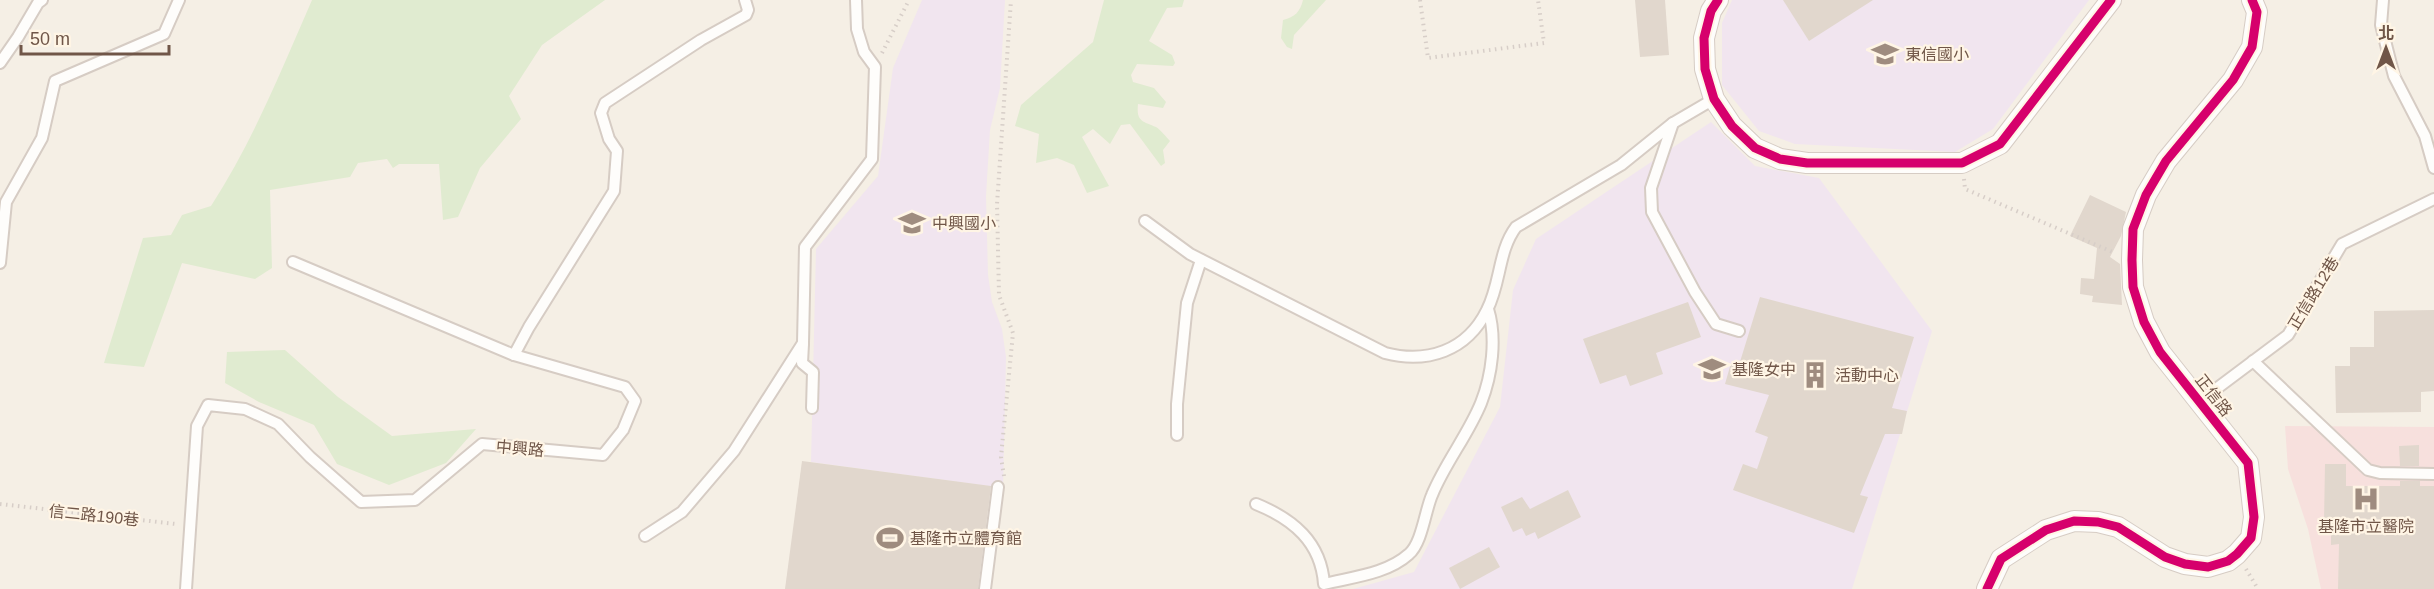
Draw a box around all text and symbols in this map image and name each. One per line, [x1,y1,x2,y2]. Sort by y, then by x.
scale bar [21,18,170,56]
north arrow [2356,18,2416,78]
text: 北 [2378,25,2394,42]
text: 50 m [30,29,70,49]
school or university icon: 東信國小 [1870,39,1900,69]
place label: 東信國小 [1905,46,1969,63]
school or university icon: 中興國小 [897,208,927,238]
place label: 中興國小 [932,215,996,232]
street label: 正信路12巷 [2285,254,2342,333]
school or university icon: 基隆女中 [1697,354,1727,384]
building icon: 活動中心 [1800,360,1830,390]
place label: 基隆女中 [1732,361,1796,378]
place label: 活動中心 [1835,367,1899,384]
street label: 正信路 [2192,371,2235,419]
street label: 中興路 [495,438,545,459]
hospital icon: 基隆市立醫院 [2351,484,2381,514]
street label: 信二路190巷 [48,502,140,529]
place label: 基隆市立醫院 [2318,518,2414,535]
sports icon: 基隆市立體育館 [875,523,905,553]
place label: 基隆市立體育館 [910,530,1022,547]

